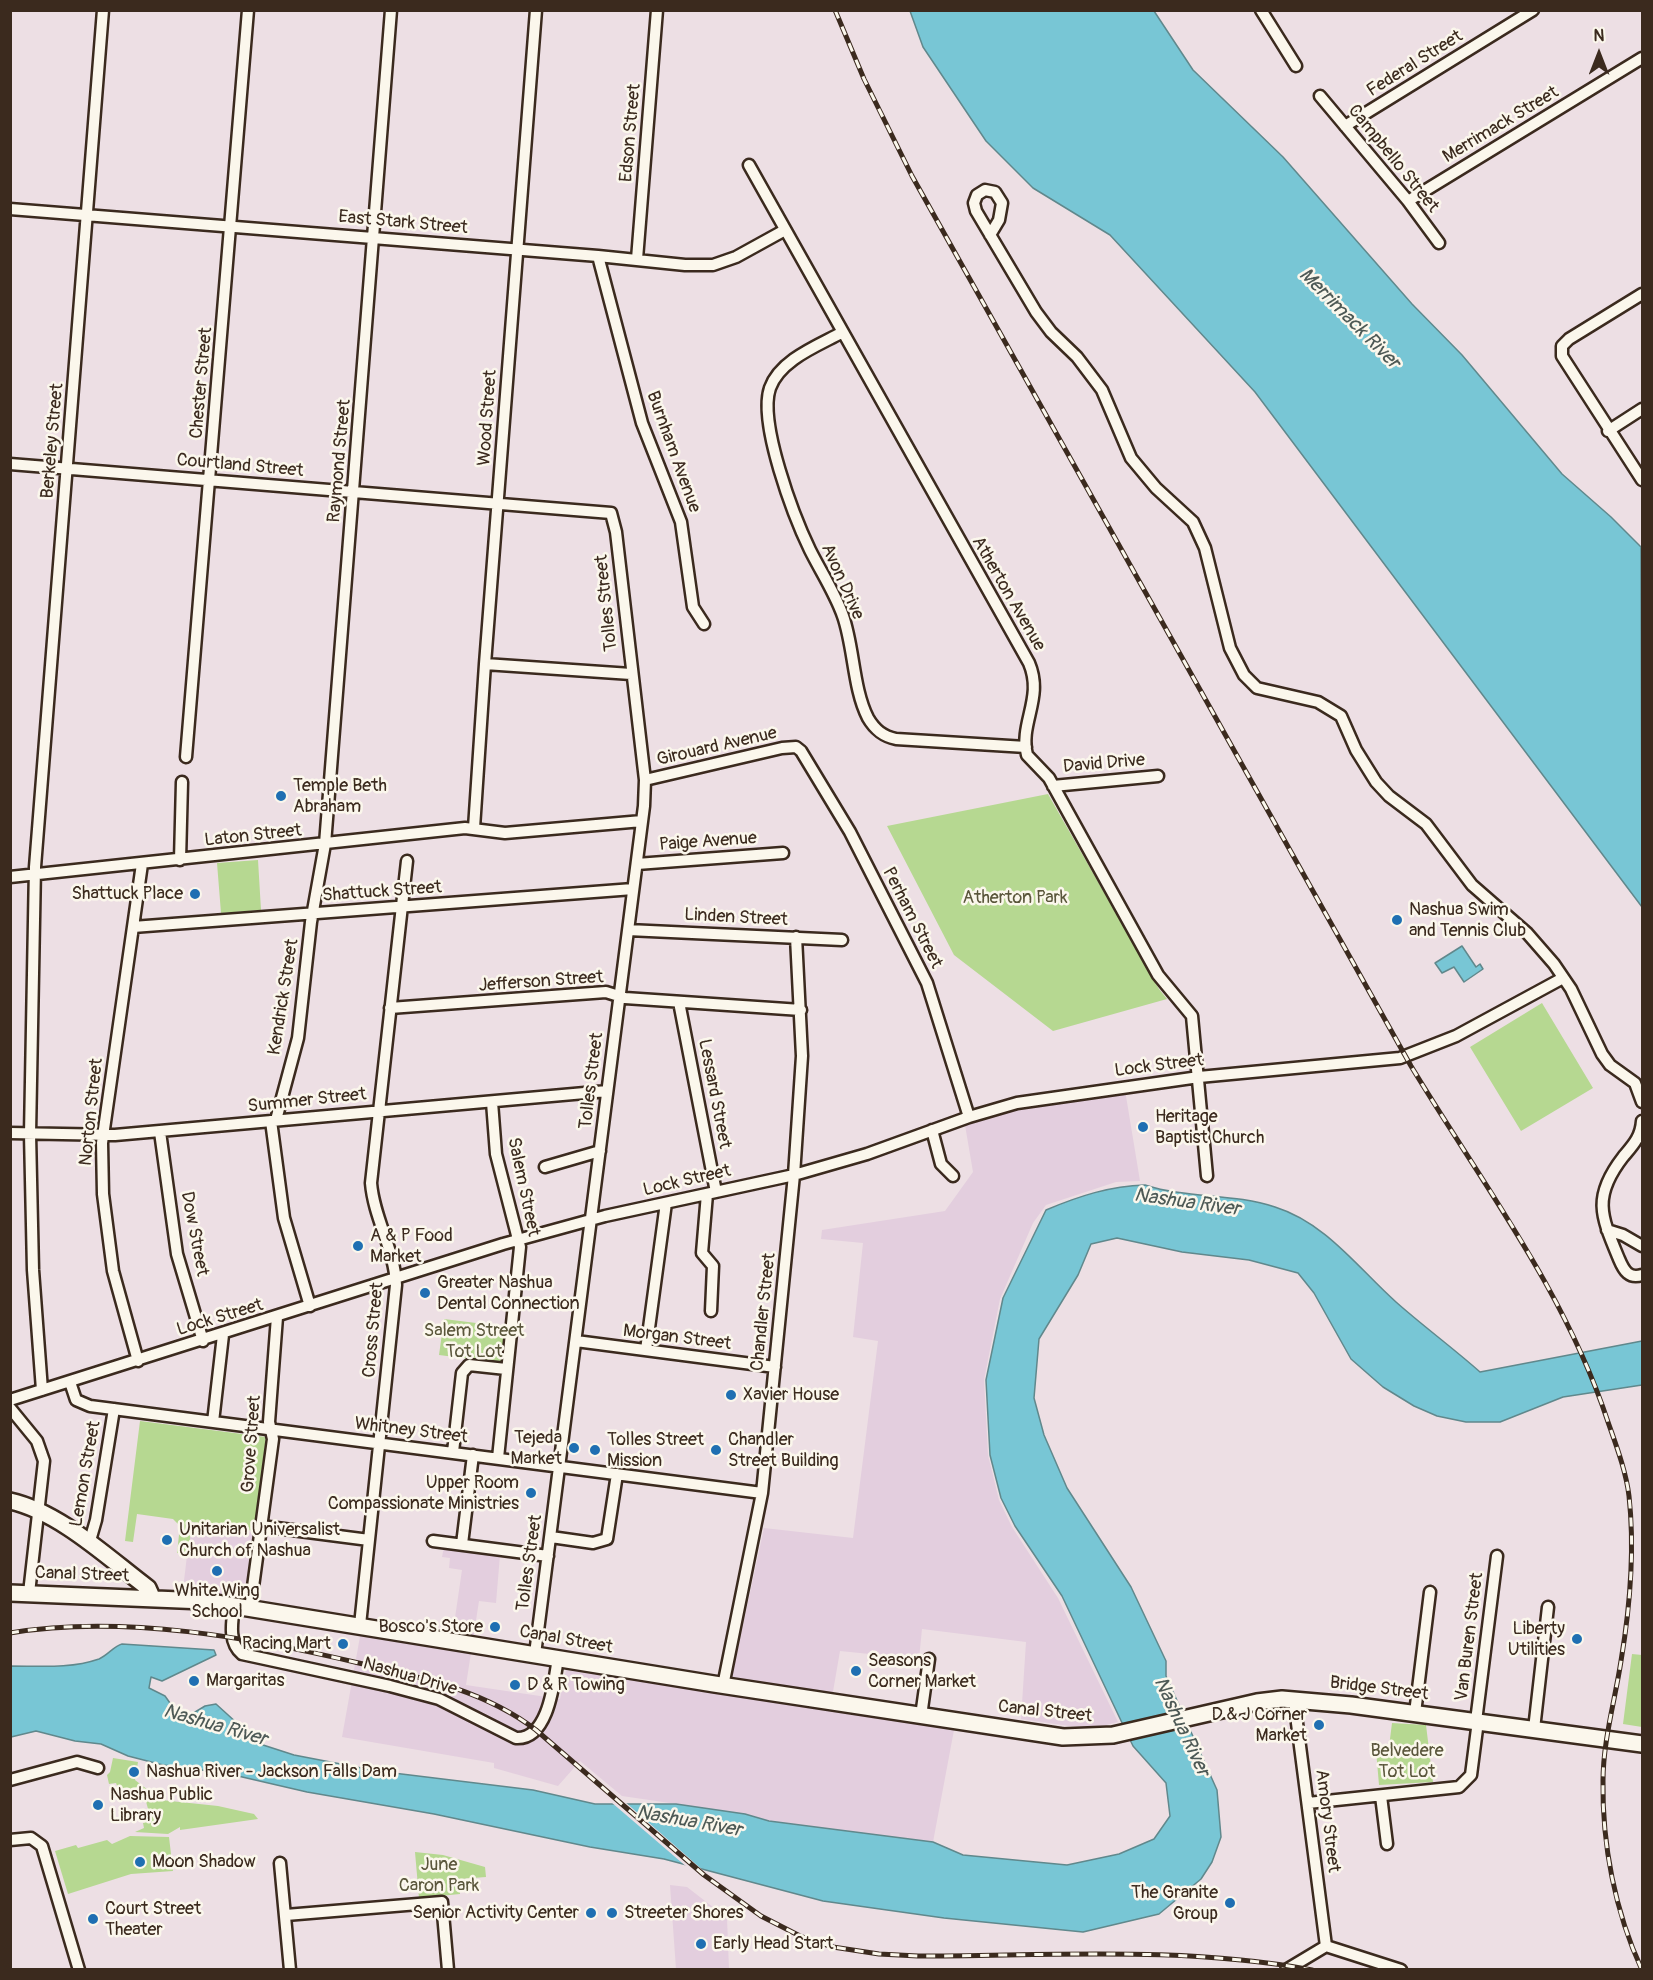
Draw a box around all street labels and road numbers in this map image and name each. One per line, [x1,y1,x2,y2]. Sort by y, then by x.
street label: Federal Street [1363,26,1467,102]
street label: Merrimack Street [1439,82,1563,168]
street label: Edson Street [616,83,646,183]
street label: Campbello Street [1343,101,1443,217]
street label: East Stark Street [337,207,469,239]
street label: Chester Street [186,326,218,440]
street label: Wood Street [474,369,502,467]
street label: Berkeley Street [37,383,69,499]
street label: Burnham Avenue [641,388,705,516]
street label: Raymond Street [324,398,356,524]
street label: Courtland Street [176,450,304,482]
street label: Atherton Avenue [966,533,1050,655]
street label: Avon Drive [816,541,868,623]
street label: Tolles Street [591,554,623,652]
street label: Girouard Avenue [655,723,779,771]
street label: David Drive [1062,750,1146,778]
street label: Laton Street [203,820,303,852]
street label: Paige Avenue [658,828,758,856]
street label: Perham Street [877,864,947,972]
street label: Shattuck Street [322,877,442,907]
street label: Linden Street [684,904,788,932]
street label: Kendrick Street [264,937,304,1057]
street label: Jefferson Street [478,967,604,997]
street label: Tolles Street [575,1032,609,1130]
street label: Lessard Street [693,1037,735,1151]
street label: Lock Street [1113,1050,1205,1082]
street label: Norton Street [76,1057,108,1167]
street label: Summer Street [247,1084,367,1118]
street label: Salem Street [502,1136,544,1238]
street label: Lock Street [641,1160,733,1202]
street label: Dow Street [175,1190,213,1278]
street label: Chandler Street [747,1252,781,1372]
street label: Cross Street [359,1281,389,1379]
street label: Lock Street [174,1295,266,1341]
street label: Morgan Street [622,1321,732,1355]
street label: Grove Street [238,1395,266,1493]
street label: Whitney Street [353,1413,469,1449]
street label: Lemon Street [66,1419,106,1529]
street label: Tolles Street [513,1513,547,1613]
street label: Canal Street [34,1563,130,1587]
street label: Van Buren Street [1451,1571,1489,1703]
street label: Canal Street [518,1621,614,1659]
street label: Nashua Drive [361,1653,459,1701]
street label: Bridge Street [1328,1672,1430,1706]
street label: Canal Street [997,1696,1093,1728]
street label: Amory Street [1310,1768,1344,1874]

